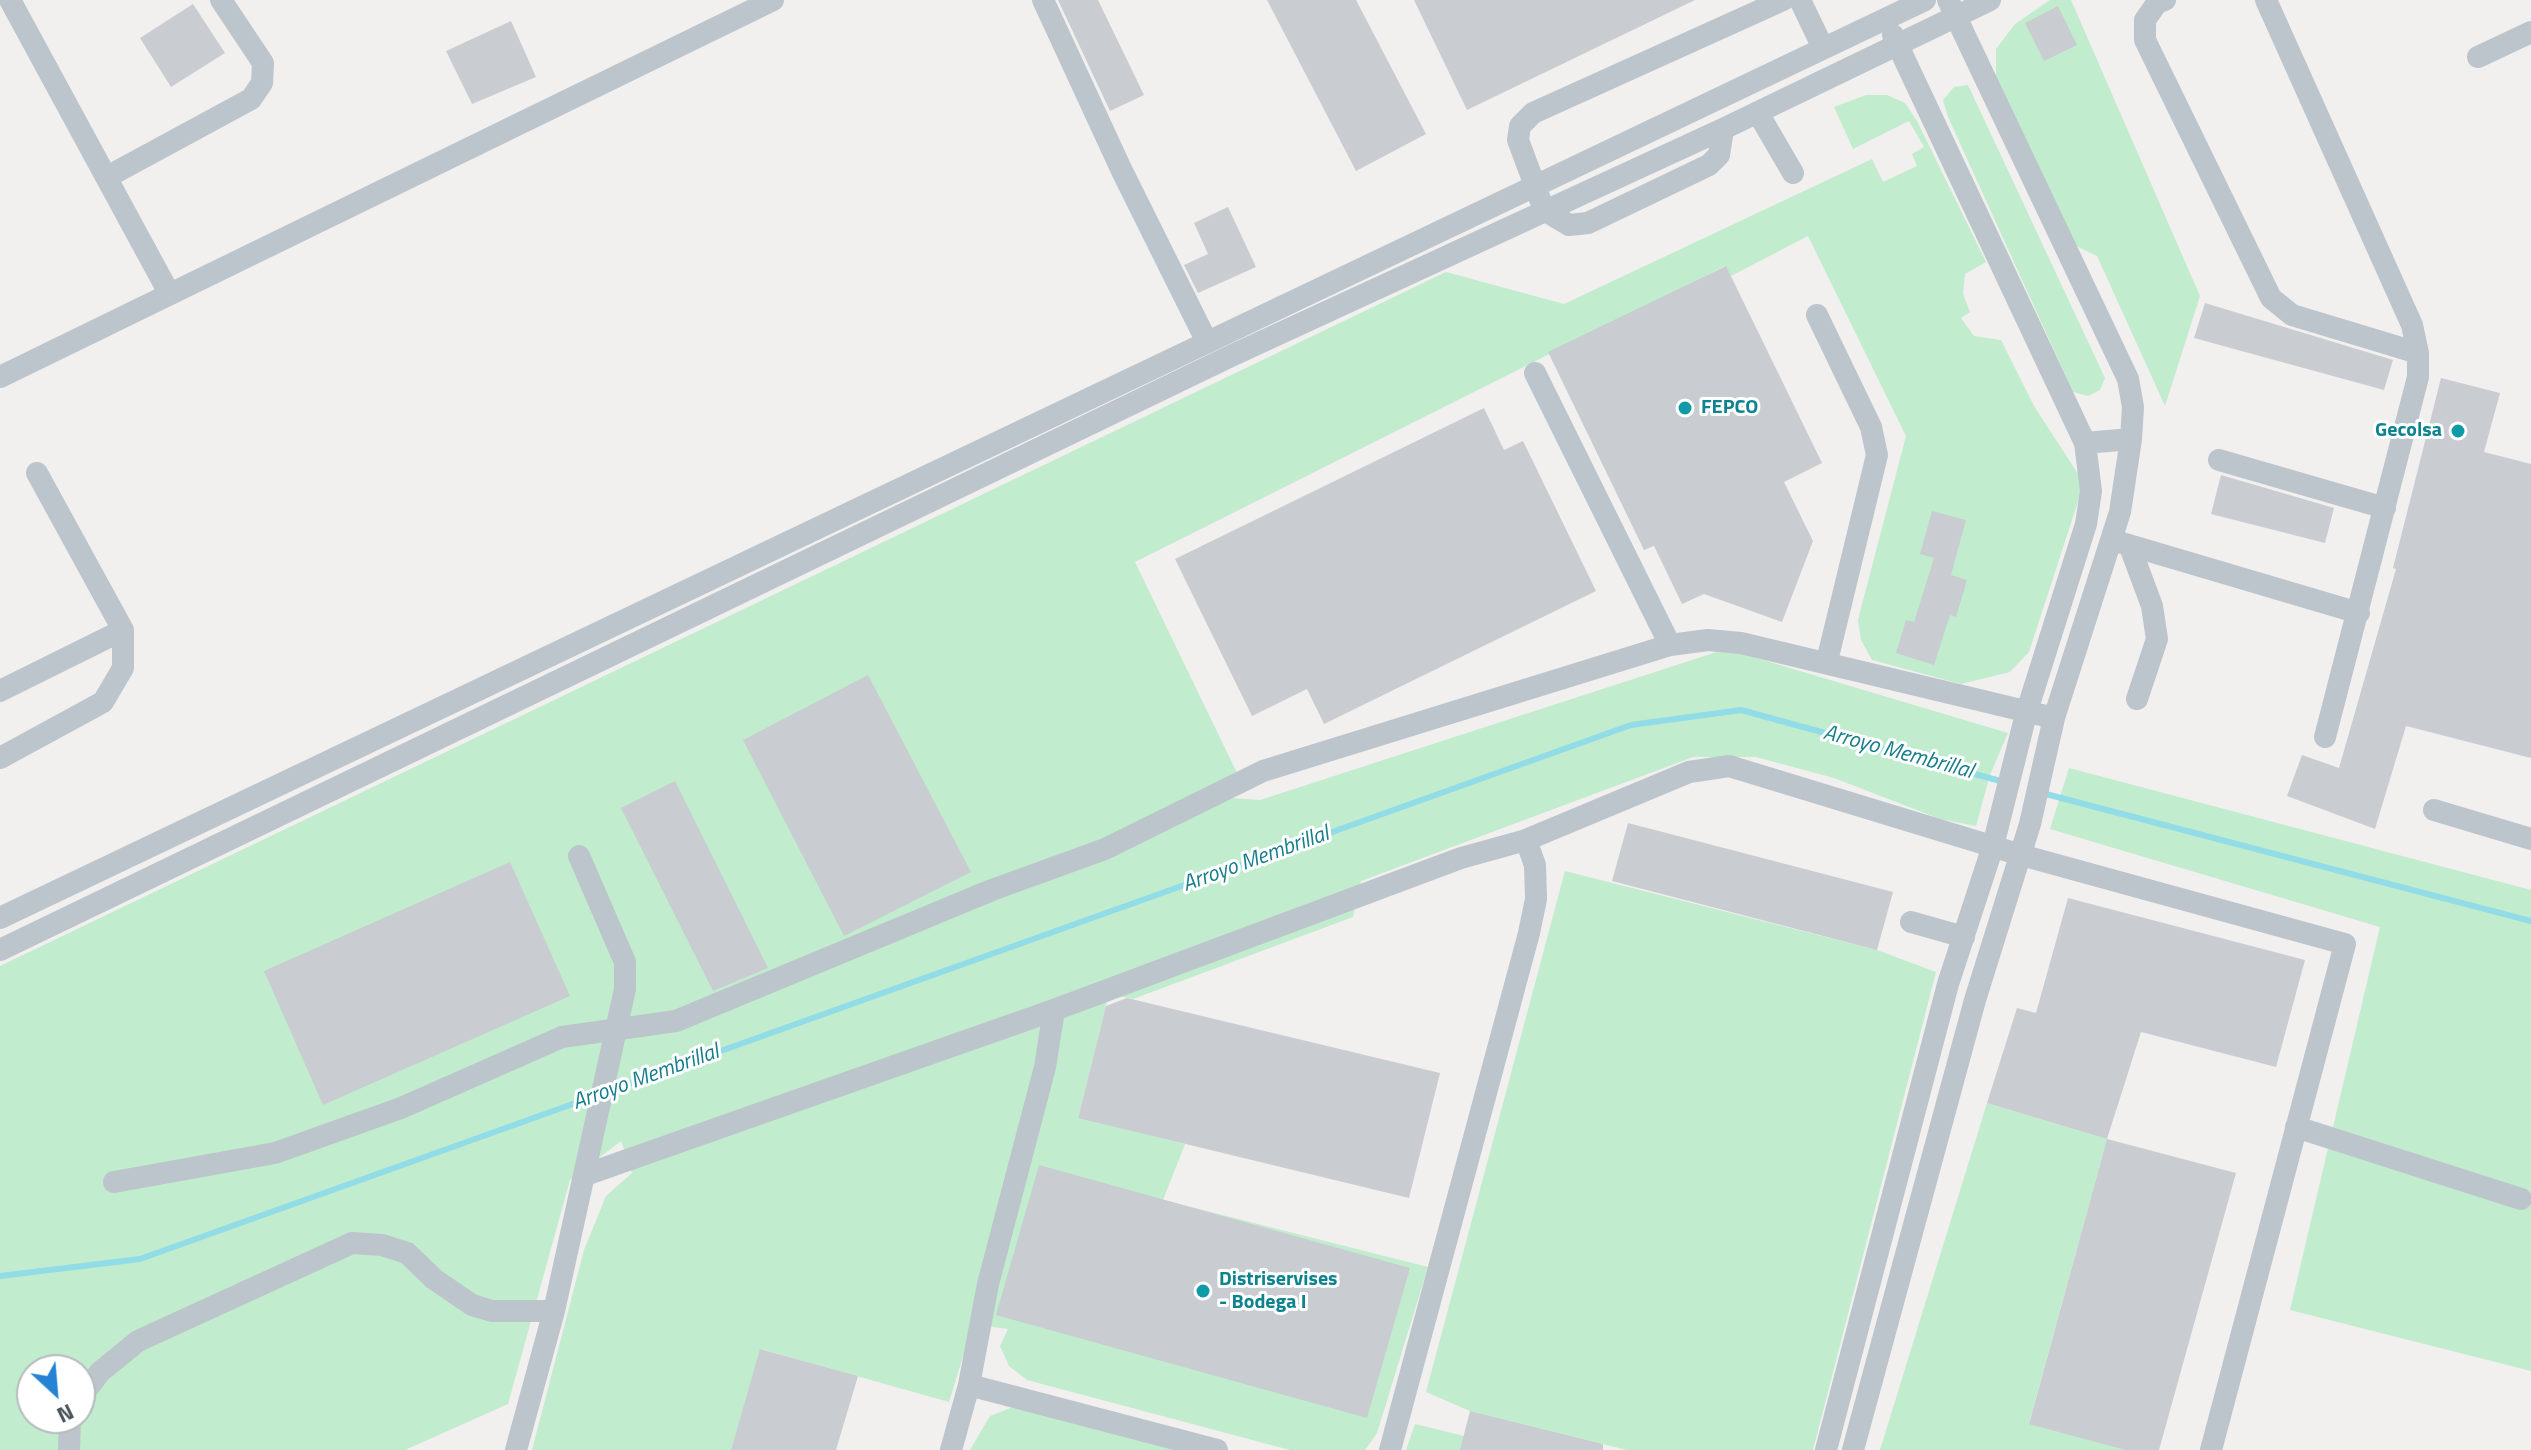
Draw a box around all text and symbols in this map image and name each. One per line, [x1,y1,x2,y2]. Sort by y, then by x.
place label: FEPCO [1701,396,1758,420]
marker: FEPCO [1676,399,1694,417]
place label: Gecolsa [2375,419,2442,443]
marker: Gecolsa [2449,422,2467,440]
water label: Arroyo Membrillal [1820,720,1976,786]
water label: Arroyo Membrillal [1179,821,1333,899]
water label: Arroyo Membrillal [569,1039,723,1117]
place label: Distriservises - Bodega I [1219,1268,1338,1315]
marker: Distriservises - Bodega I [1194,1282,1212,1300]
north arrow [16,1354,96,1434]
text: N [51,1395,80,1432]

